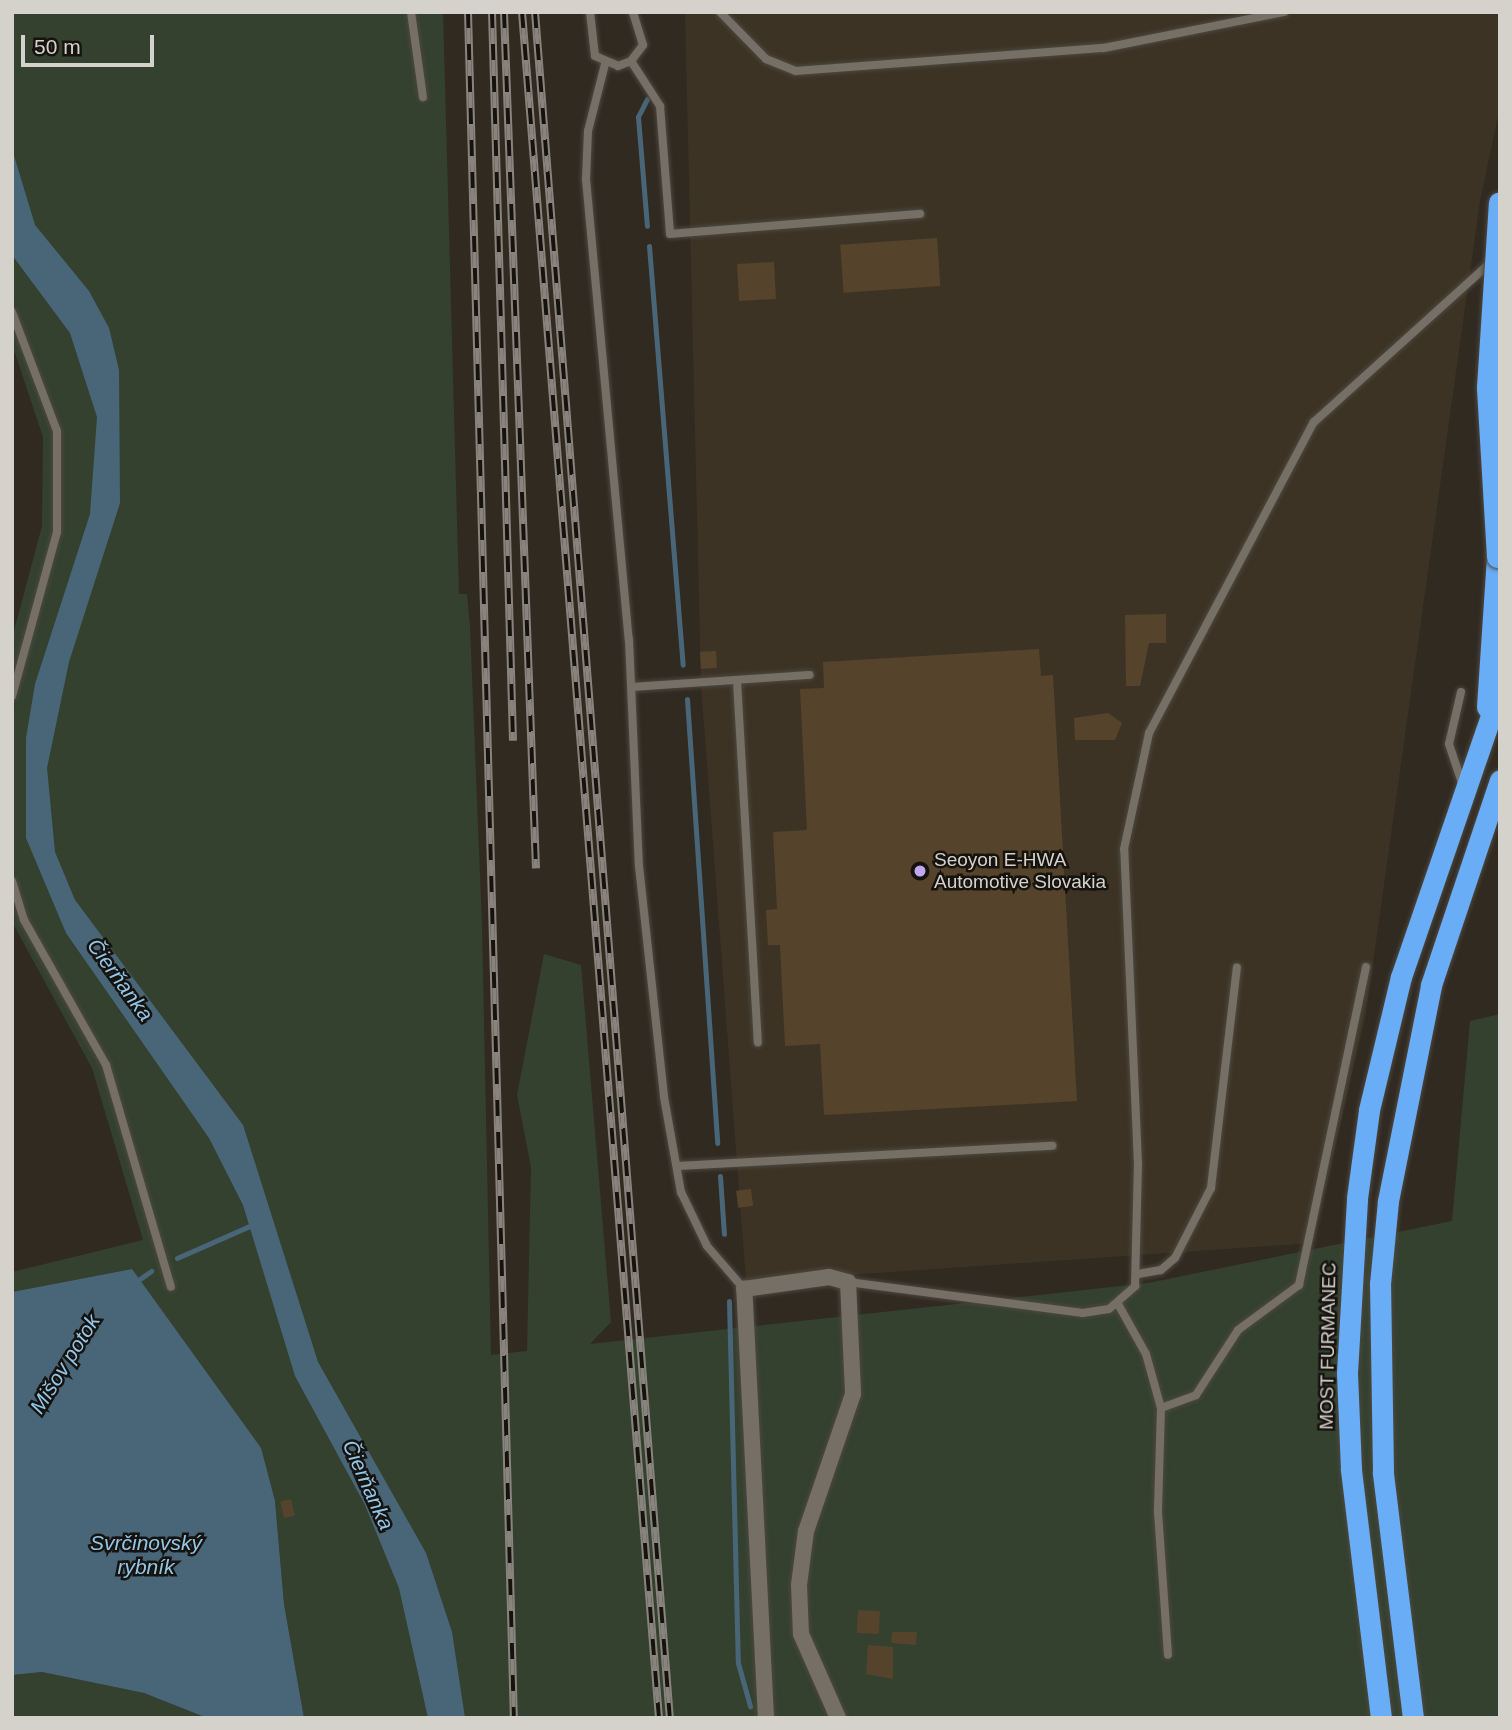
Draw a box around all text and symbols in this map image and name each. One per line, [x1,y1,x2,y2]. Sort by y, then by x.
scale bar [24,21,158,65]
text: 50 m [34,35,81,58]
place label: Seoyon E-HWA Automotive Slovakia [934,849,1106,893]
marker: Seoyon E-HWA Automotive Slovakia [912,863,928,879]
water label: Čierňanka [82,934,158,1026]
street label: MOST FURMANEC [1315,1262,1341,1430]
water label: Mišov potok [25,1310,105,1418]
water label: Čierňanka [337,1436,399,1534]
water label: Svrčinovský rybník [90,1530,202,1580]

